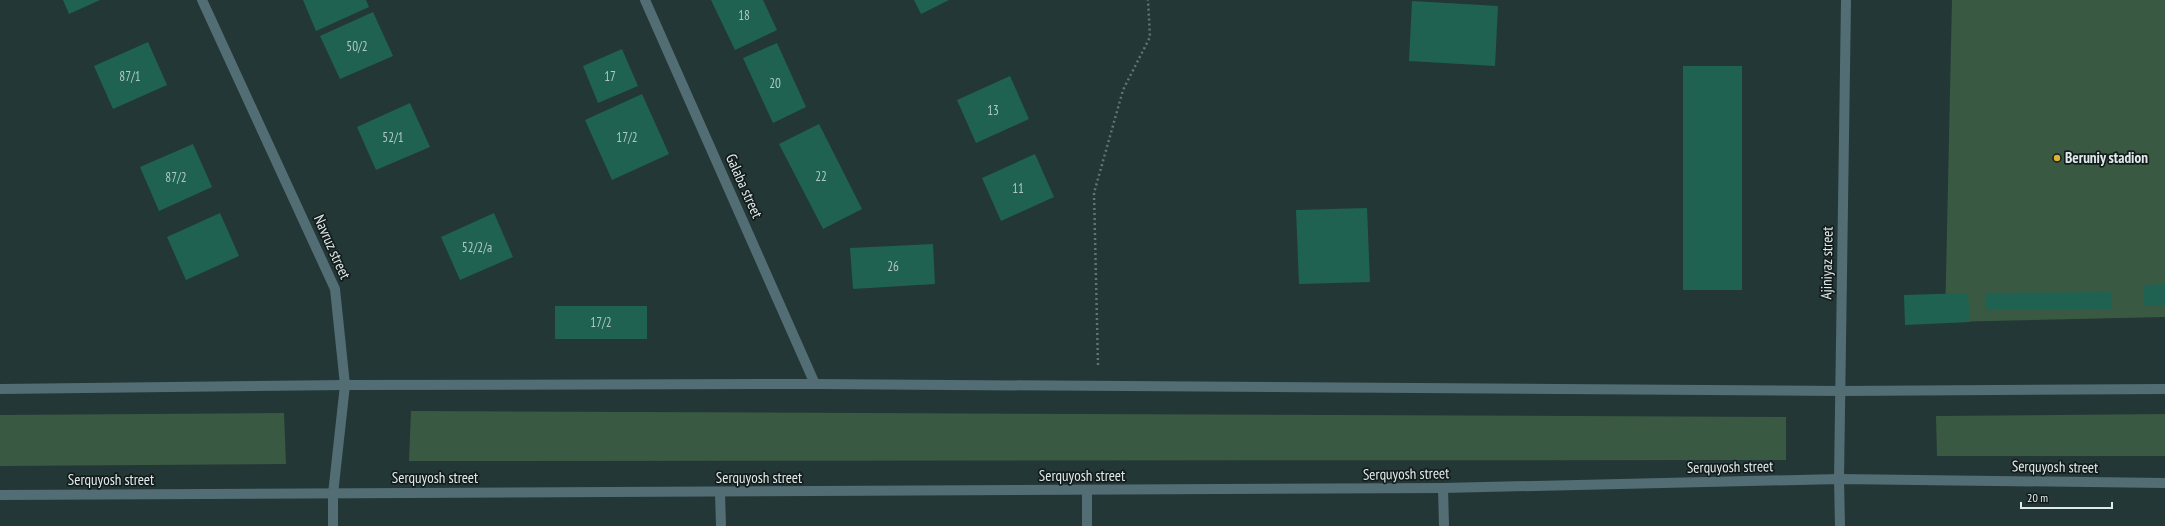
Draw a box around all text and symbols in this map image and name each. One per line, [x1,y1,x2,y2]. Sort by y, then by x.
house number: 18 [738,7,750,24]
house number: 50/2 [346,38,368,55]
house number: 87/1 [119,68,141,85]
house number: 17 [604,68,616,85]
house number: 20 [769,75,781,92]
house number: 13 [987,102,999,119]
house number: 52/1 [382,129,404,146]
house number: 17/2 [616,129,638,146]
place label: Beruniy stadion [2065,148,2148,167]
street label: Galaba street [722,151,767,221]
marker: Beruniy stadion [2052,153,2062,163]
house number: 22 [815,168,827,185]
house number: 87/2 [165,169,187,186]
house number: 11 [1012,180,1024,197]
street label: Navruz street [310,212,355,282]
street label: Ajiniyaz street [1816,226,1837,300]
house number: 52/2/a [462,239,492,256]
house number: 26 [887,258,899,275]
house number: 17/2 [590,314,612,331]
street label: Serquyosh street [1687,456,1773,477]
street label: Serquyosh street [2012,456,2098,477]
street label: Serquyosh street [1363,463,1449,484]
street label: Serquyosh street [1039,466,1125,485]
street label: Serquyosh street [392,468,478,487]
street label: Serquyosh street [716,468,802,487]
street label: Serquyosh street [68,470,154,489]
scale bar [2021,484,2112,510]
text: 20 m [2027,490,2048,505]

